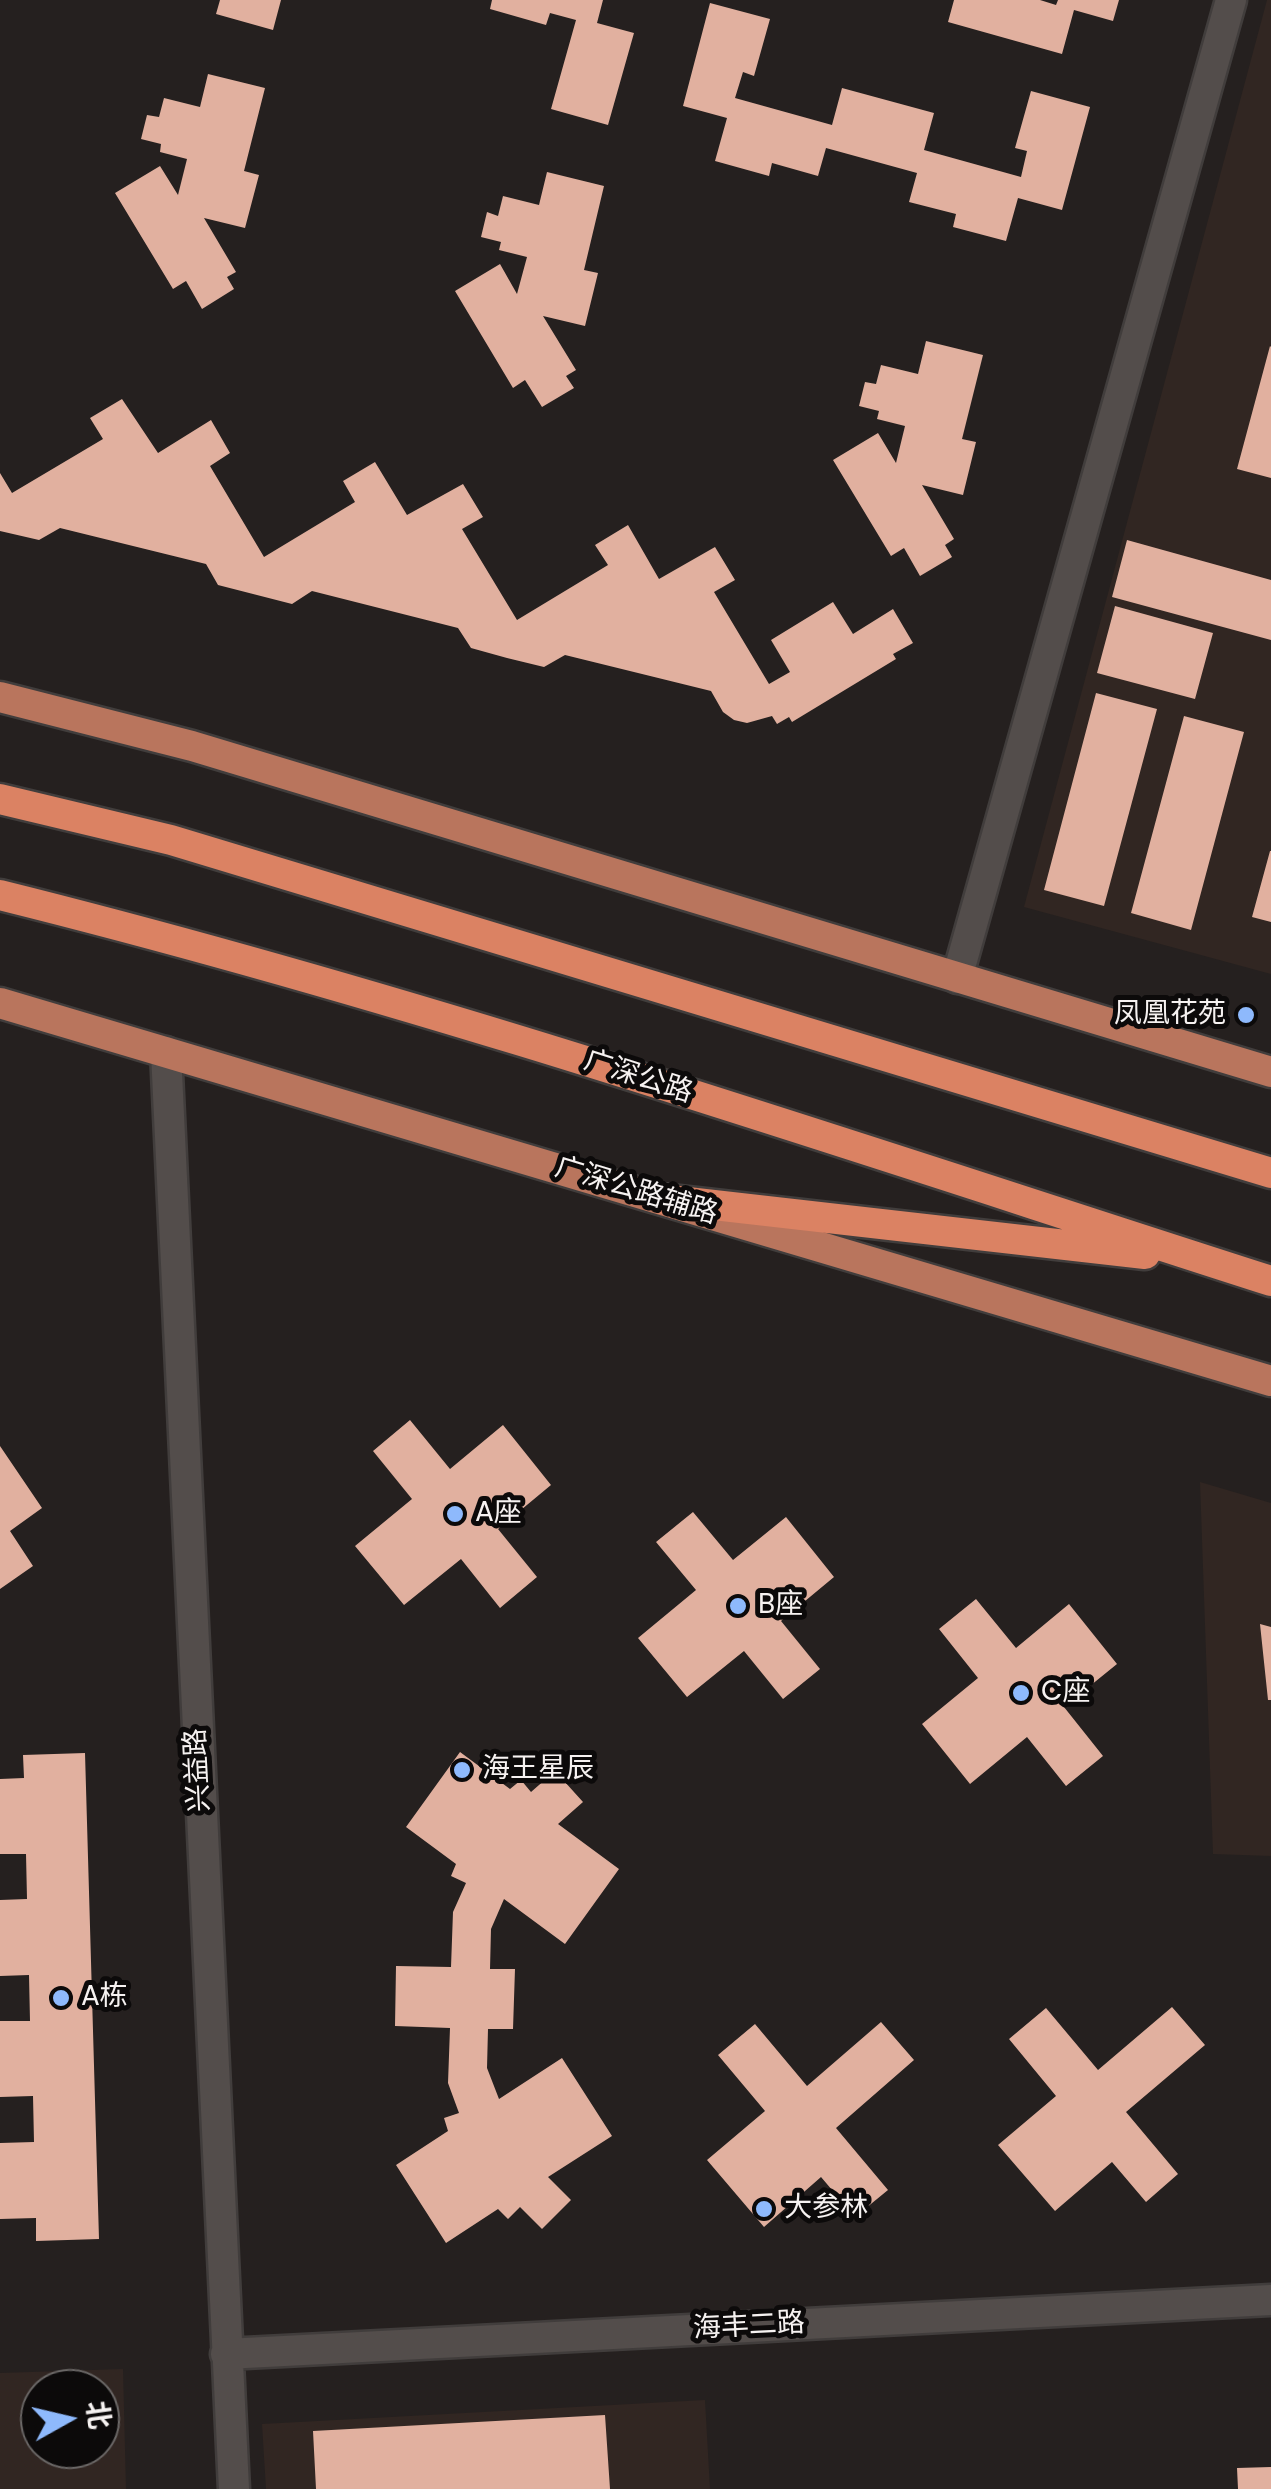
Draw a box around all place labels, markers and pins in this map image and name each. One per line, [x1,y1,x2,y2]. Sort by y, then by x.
place label: 凤凰花苑 [1114,998,1226,1032]
marker: 凤凰花苑 [1235,1004,1257,1026]
place label: A座 [475,1497,522,1531]
marker: A座 [444,1503,466,1525]
place label: B座 [758,1589,803,1623]
marker: B座 [727,1595,749,1617]
place label: C座 [1041,1676,1091,1710]
marker: C座 [1010,1682,1032,1704]
place label: 海王星辰 [482,1753,594,1787]
marker: 海王星辰 [451,1759,473,1781]
place label: A栋 [81,1981,128,2015]
marker: A栋 [50,1987,72,2009]
place label: 大参林 [784,2192,868,2226]
marker: 大参林 [753,2198,775,2220]

